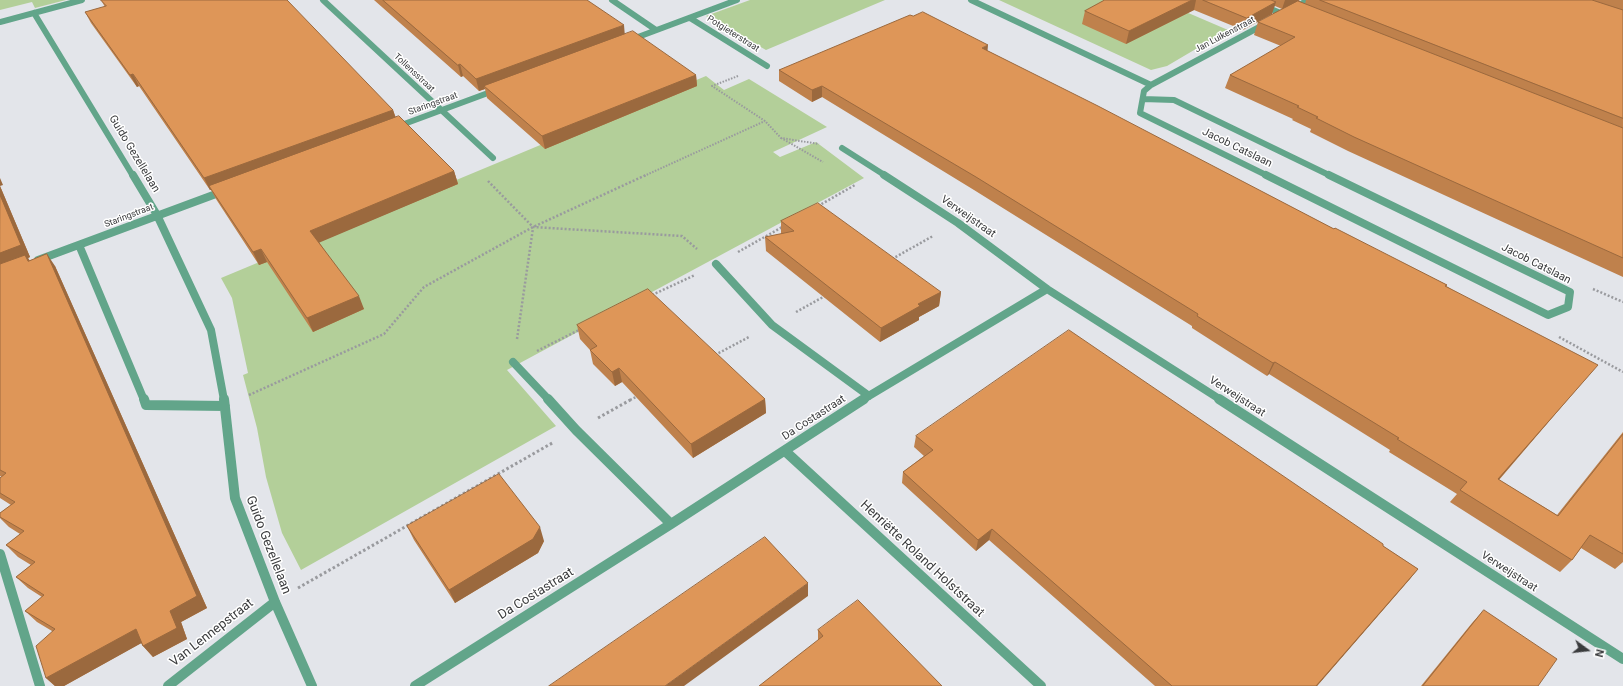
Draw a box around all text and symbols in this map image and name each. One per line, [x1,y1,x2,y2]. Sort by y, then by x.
street label: Potgieterstraat [705,14,761,54]
street label: Jan Luikenstraat [1193,15,1257,55]
street label: Tollensstraat [391,51,437,95]
street label: Staringstraat [407,90,459,118]
street label: Guido Gezellelaan [106,113,162,195]
street label: Jacob Catslaan [1200,125,1274,171]
street label: Verweijstraat [938,193,998,241]
street label: Staringstraat [103,202,155,230]
street label: Jacob Catslaan [1499,241,1573,287]
street label: Verweijstraat [1206,374,1268,420]
street label: Da Costastraat [780,393,848,443]
street label: Guido Gezellelaan [242,494,294,596]
street label: Henriëtte Roland Holststraat [857,497,987,621]
street label: Verweijstraat [1478,549,1540,595]
street label: Da Costastraat [495,565,577,623]
street label: Van Lennepstraat [167,596,257,670]
north arrow [1567,630,1607,670]
text: N [1592,648,1606,659]

